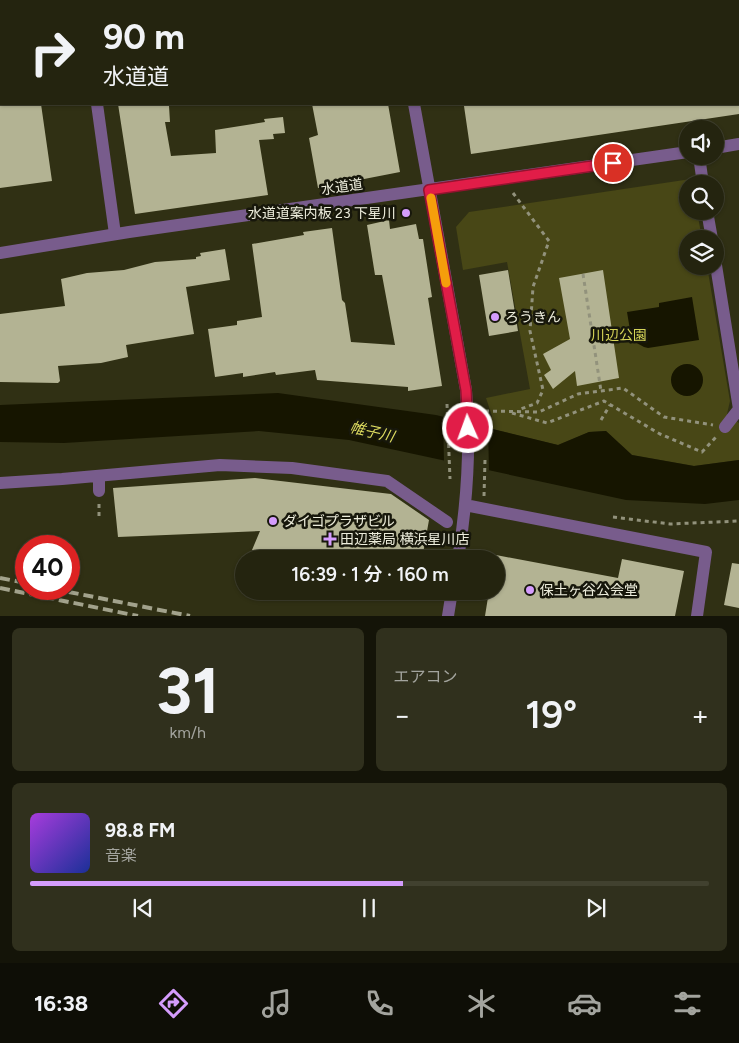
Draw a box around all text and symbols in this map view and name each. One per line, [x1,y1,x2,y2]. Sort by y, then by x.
text: 90 m [103,16,185,58]
icon: right [20,20,85,85]
text: 水道道 [103,63,169,90]
map controls [679,120,724,275]
button: sound [679,120,724,165]
pin [592,142,634,184]
icon: arrive [599,149,627,177]
button: search [679,175,724,220]
street label: 水道道 [320,176,364,198]
place label: 水道道案内板 23 下星川 [248,205,396,222]
marker: 水道道案内板 23 下星川 [400,207,412,219]
button: layers [679,230,724,275]
place label: ろうきん [505,309,561,326]
marker: ろうきん [489,311,501,323]
park label: 川辺公園 [591,327,647,344]
position arrow [441,401,493,453]
water label: 帷子川 [348,418,398,446]
place label: ダイゴプラザビル [283,513,395,530]
marker: ダイゴプラザビル [267,515,279,527]
place label: 田辺薬局 横浜星川店 [340,531,469,548]
marker: 田辺薬局 横浜星川店 [324,533,336,545]
speed limit sign: 40 [15,535,80,600]
text: 16:39 · 1 分 · 160 m [291,563,449,586]
place label: 保土ヶ谷公会堂 [540,582,638,599]
marker: 保土ヶ谷公会堂 [524,584,536,596]
text: 31 [156,651,220,729]
text: エアコン [394,667,458,686]
text: 19° [525,692,577,738]
text: − [394,698,411,732]
text: + [692,698,709,732]
text: km/h [169,723,206,742]
text: 98.8 FM [105,819,175,842]
text: 音楽 [105,846,137,865]
icon: previous [129,894,157,922]
icon: pause [355,894,383,922]
icon: next [582,894,610,922]
icon: directions [156,986,191,1021]
icon: music [259,986,294,1021]
icon: phone [362,986,397,1021]
icon: climate [464,986,499,1021]
icon: car [567,986,602,1021]
icon: filters [670,986,705,1021]
text: 16:38 [34,990,88,1017]

